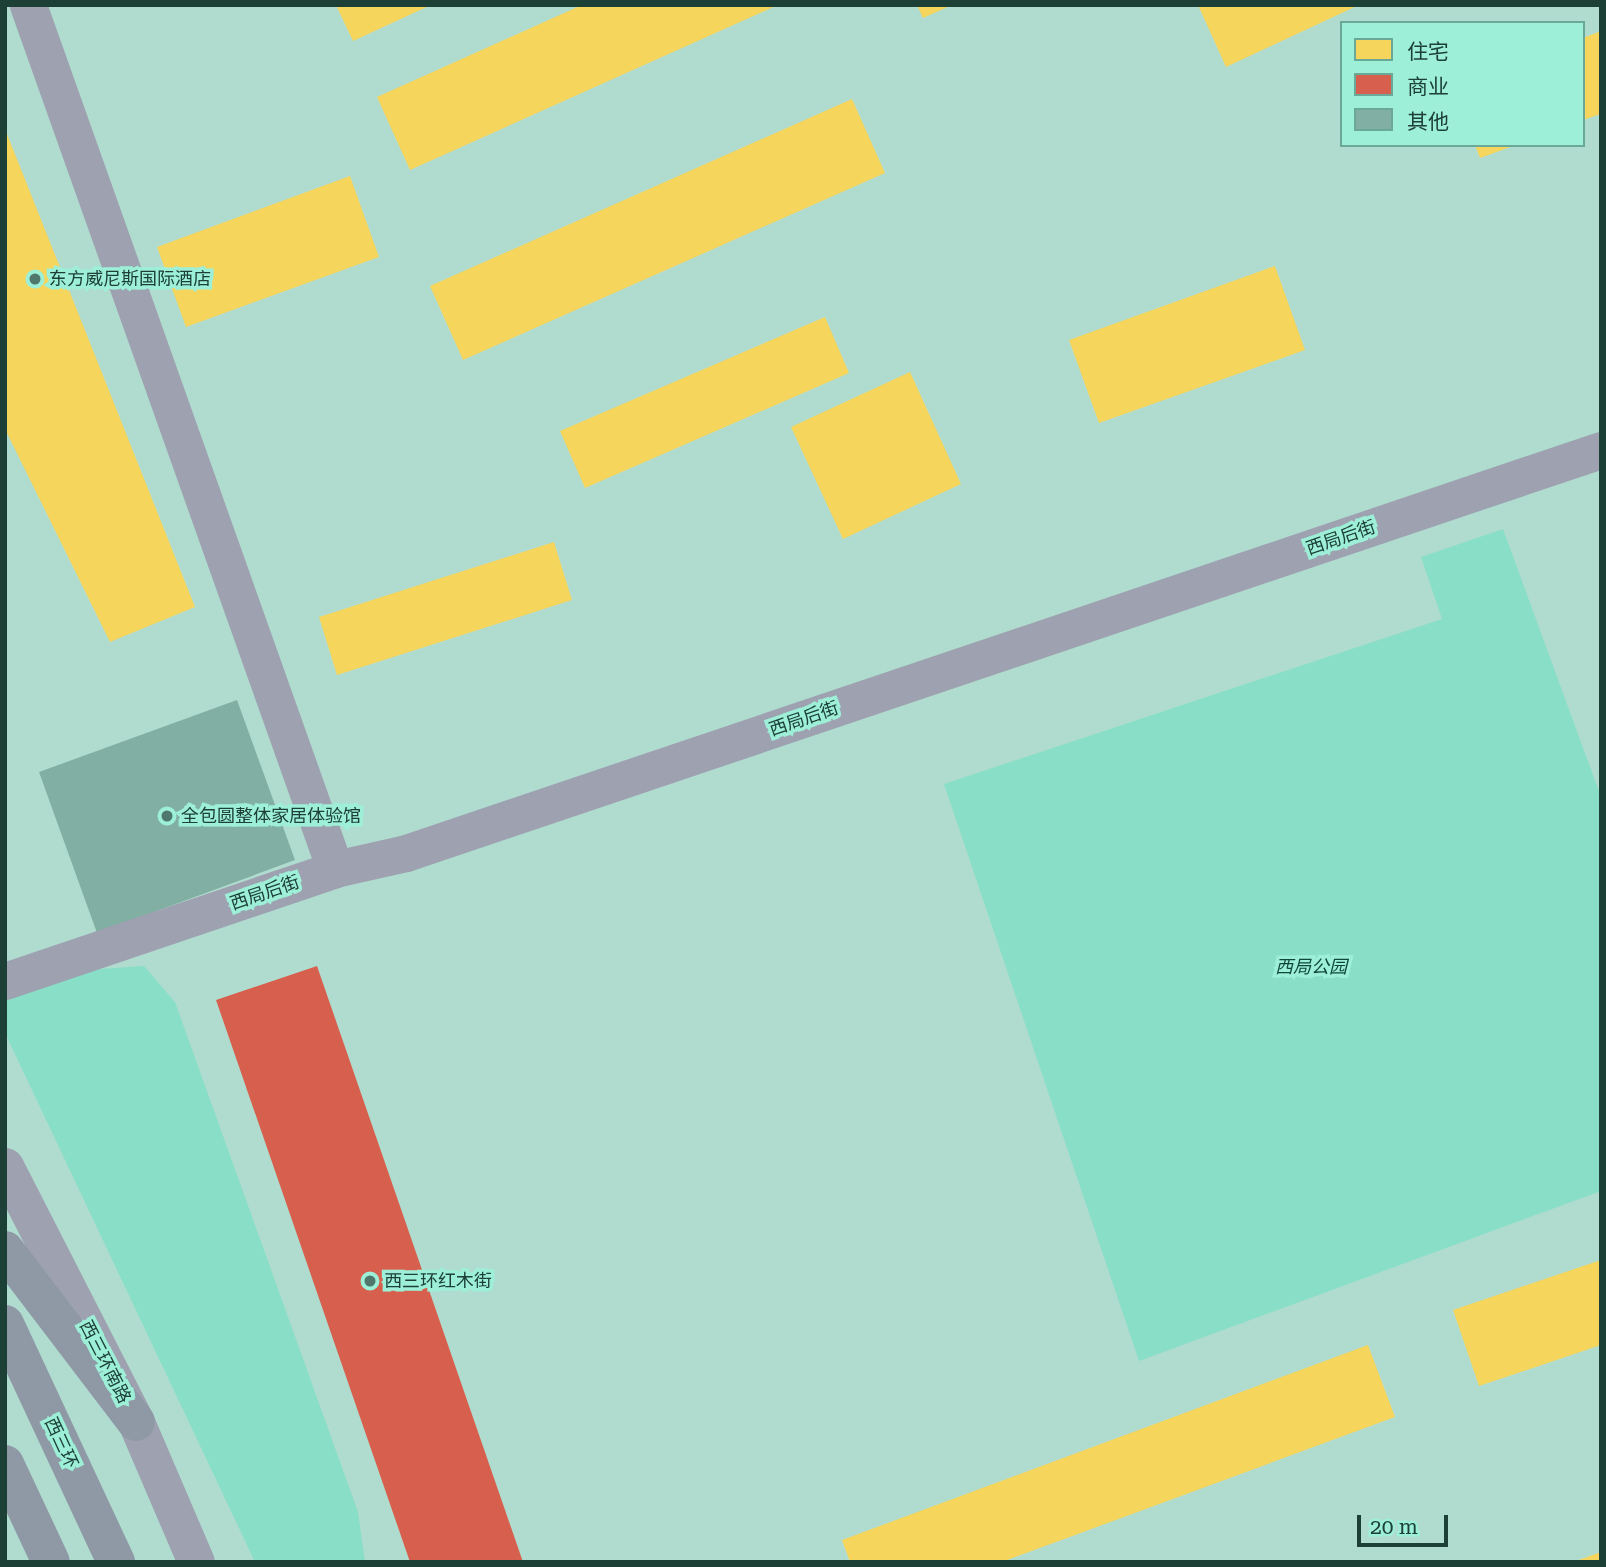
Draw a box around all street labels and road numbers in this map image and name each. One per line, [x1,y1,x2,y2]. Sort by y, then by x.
street label: 西局后街 [1303,516,1379,560]
street label: 西局后街 [766,697,842,741]
street label: 西局后街 [227,871,303,915]
street label: 西三环南路 [75,1317,135,1407]
street label: 西三环 [40,1414,82,1472]

